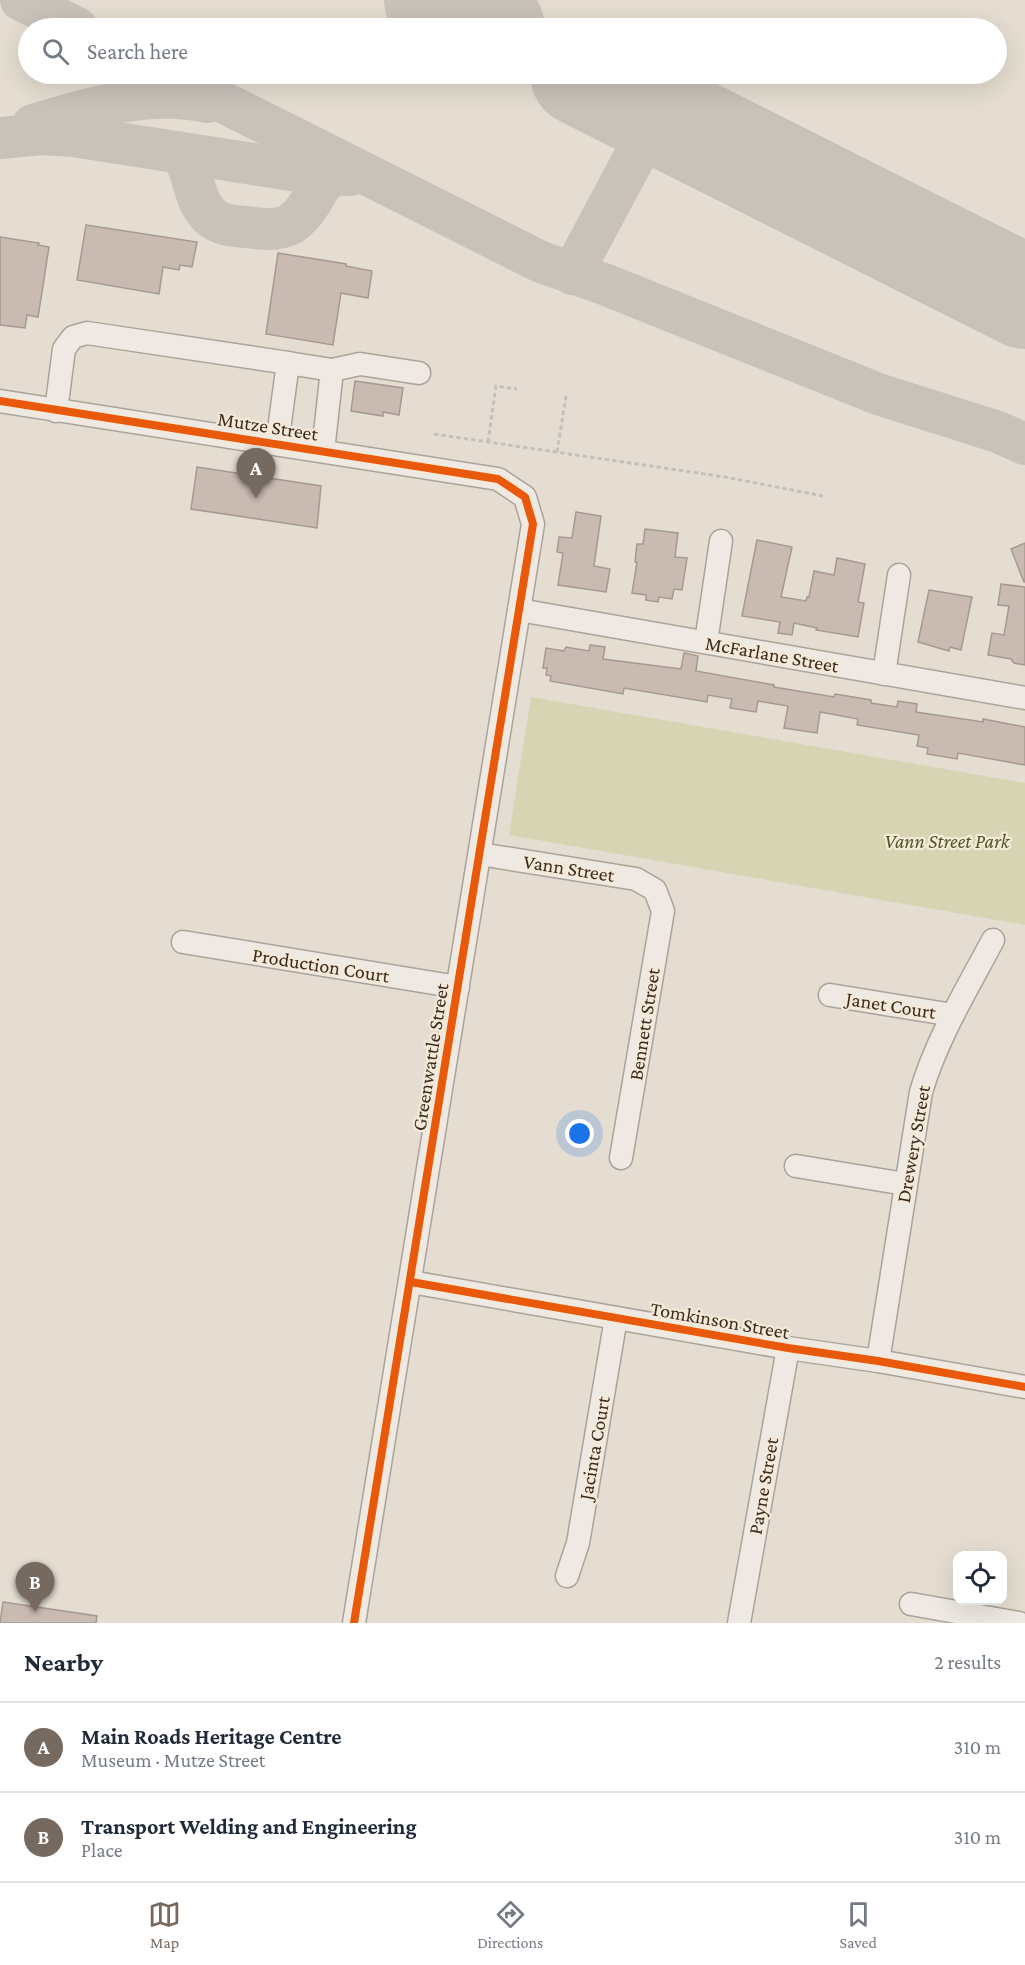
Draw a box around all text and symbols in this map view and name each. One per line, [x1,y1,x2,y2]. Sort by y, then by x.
search box [18,18,1007,84]
icon: search [39,35,72,68]
text: Search here [87,39,188,64]
street label: Mutze Street [216,407,320,445]
pin: A [236,448,276,498]
street label: McFarlane Street [704,631,841,677]
park label: Vann Street Park [884,830,1011,852]
street label: Vann Street [522,850,616,886]
street label: Production Court [251,943,391,987]
street label: Bennett Street [624,966,664,1082]
street label: Greenwattle Street [407,981,453,1132]
street label: Janet Court [842,987,938,1024]
street label: Drewery Street [892,1083,935,1205]
your location [565,1119,594,1148]
street label: Tomkinson Street [649,1297,792,1343]
street label: Jacinta Court [574,1394,615,1504]
street label: Payne Street [744,1435,783,1536]
map controls [953,1551,1007,1605]
button: locate [953,1551,1007,1605]
pin: B [15,1562,54,1612]
text: Nearby [24,1648,103,1677]
text: 2 results [934,1651,1001,1673]
text: Main Roads Heritage Centre [81,1724,342,1749]
text: A [38,1736,49,1758]
text: 310 m [954,1736,1001,1758]
text: Museum · Mutze Street [81,1749,265,1771]
text: Transport Welding and Engineering [81,1814,417,1839]
text: B [38,1826,49,1848]
text: 310 m [954,1826,1001,1848]
text: Place [81,1839,123,1861]
tab: Map [148,1898,181,1951]
tab: Directions [477,1898,543,1951]
tab: Saved [839,1898,877,1951]

